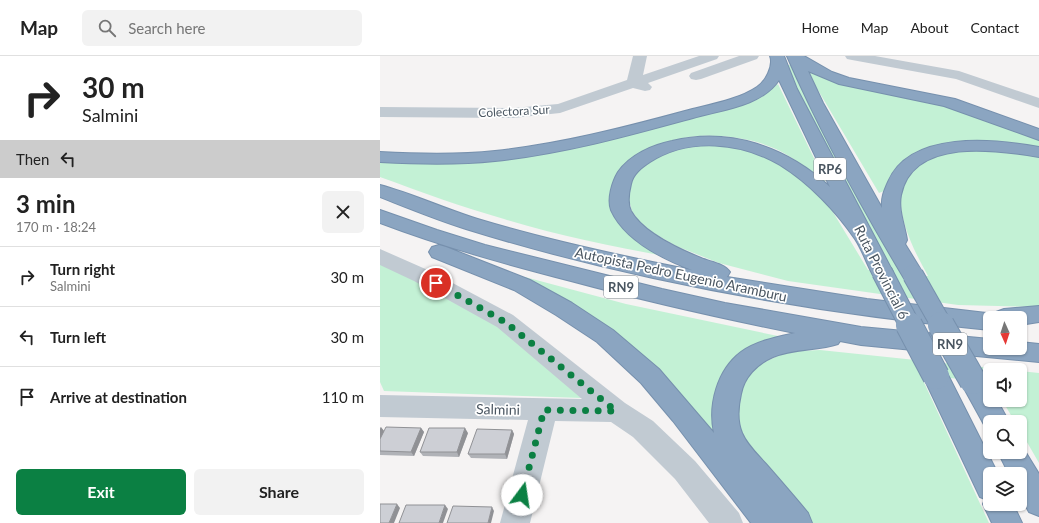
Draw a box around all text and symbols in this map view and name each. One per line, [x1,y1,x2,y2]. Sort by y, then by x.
search box [82,10,362,46]
text: Map [20,16,58,39]
icon: search [96,17,118,39]
text: Search here [128,19,206,37]
text: Home [801,19,839,36]
text: Map [861,19,888,36]
text: About [910,19,948,36]
text: Contact [970,19,1019,36]
text: 30 m [82,70,145,104]
icon: right [16,72,68,124]
street label: Colectora Sur [478,102,551,120]
text: Salmini [82,104,138,126]
icon: left [57,148,79,170]
text: Then [16,150,49,168]
road number: RP6 [814,158,846,180]
text: 3 min [16,189,76,218]
button: close [322,191,364,233]
text: 170 m · 18:24 [16,219,96,235]
street label: Ruta Provincial 6 [851,222,913,322]
street label: Autopista Pedro Eugenio Aramburu [573,243,789,305]
text: Turn right [50,260,115,278]
icon: right [16,266,38,288]
pin [419,266,453,300]
text: 30 m [330,268,364,286]
icon: arrive [425,272,447,294]
road number: RN9 [604,276,638,298]
text: Salmini [50,278,91,294]
north arrow [983,311,1027,355]
map controls [983,311,1027,511]
icon: left [16,326,38,348]
text: Turn left [50,328,106,346]
text: 30 m [330,328,364,346]
road number: RN9 [933,333,967,355]
button: sound [983,363,1027,407]
icon: arrive [16,386,38,408]
text: Arrive at destination [50,388,187,406]
text: 110 m [322,388,364,406]
street label: Salmini [476,400,520,418]
button: search [983,415,1027,459]
button: layers [983,467,1027,511]
button: Exit [16,469,186,515]
button: Share [194,469,364,515]
position arrow [501,474,543,516]

